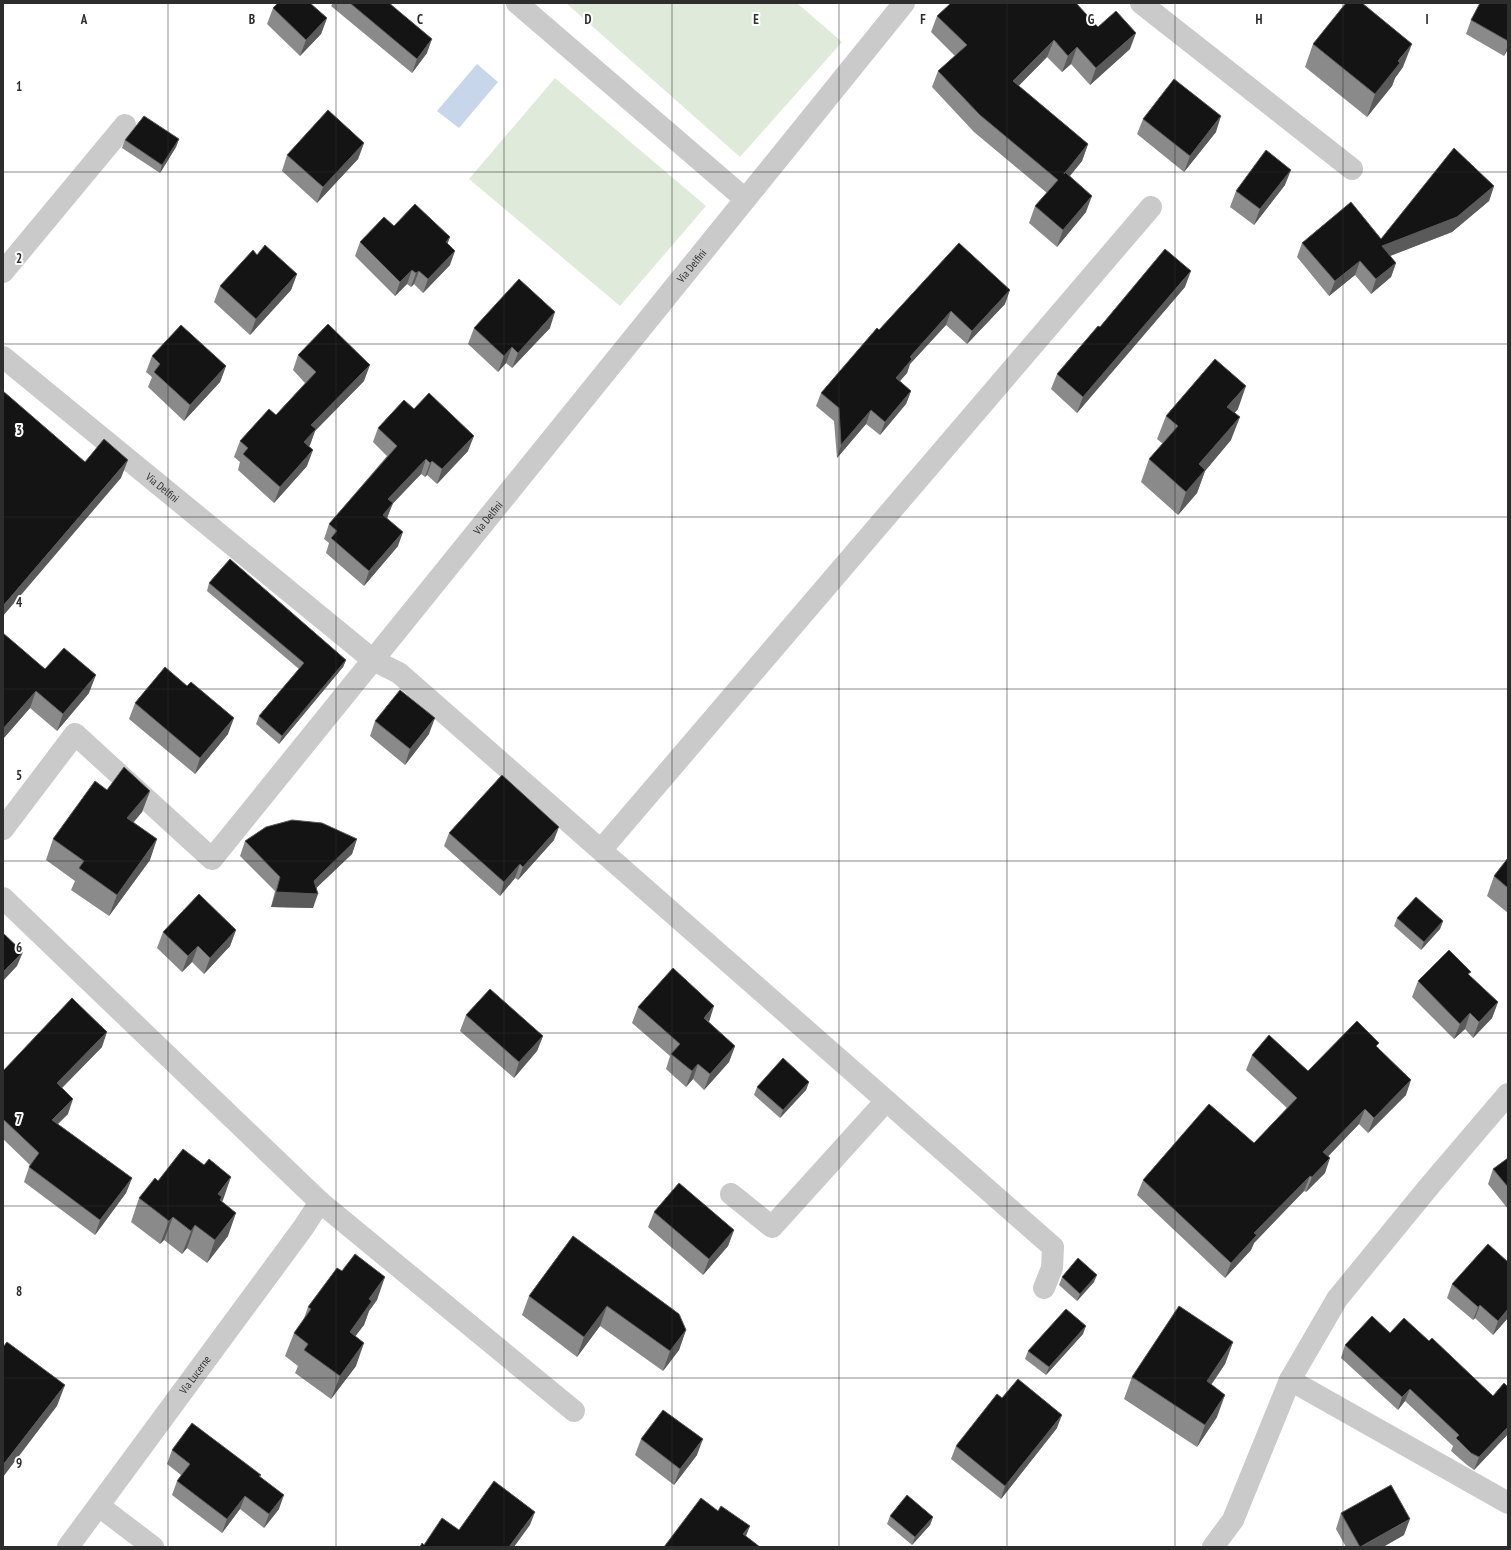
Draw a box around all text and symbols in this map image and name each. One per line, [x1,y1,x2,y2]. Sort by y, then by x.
text: A [80,11,88,28]
text: B [249,11,255,28]
text: C [417,11,423,28]
text: D [585,11,592,28]
text: E [753,11,759,28]
text: F [920,11,926,28]
text: G [1088,11,1095,28]
text: H [1256,11,1263,28]
text: I [1425,11,1429,28]
text: 1 [16,78,22,95]
street label: Via Delfini [673,246,709,286]
text: 2 [16,250,22,267]
text: 3 [16,422,22,439]
street label: Via Delfini [142,469,182,505]
street label: Via Delfini [469,498,506,538]
text: 4 [16,594,23,611]
text: 5 [16,767,22,784]
text: 6 [16,939,22,956]
text: 7 [16,1111,22,1128]
text: 8 [16,1283,22,1300]
street label: Via Lucerne [176,1352,214,1397]
text: 9 [16,1455,22,1472]

